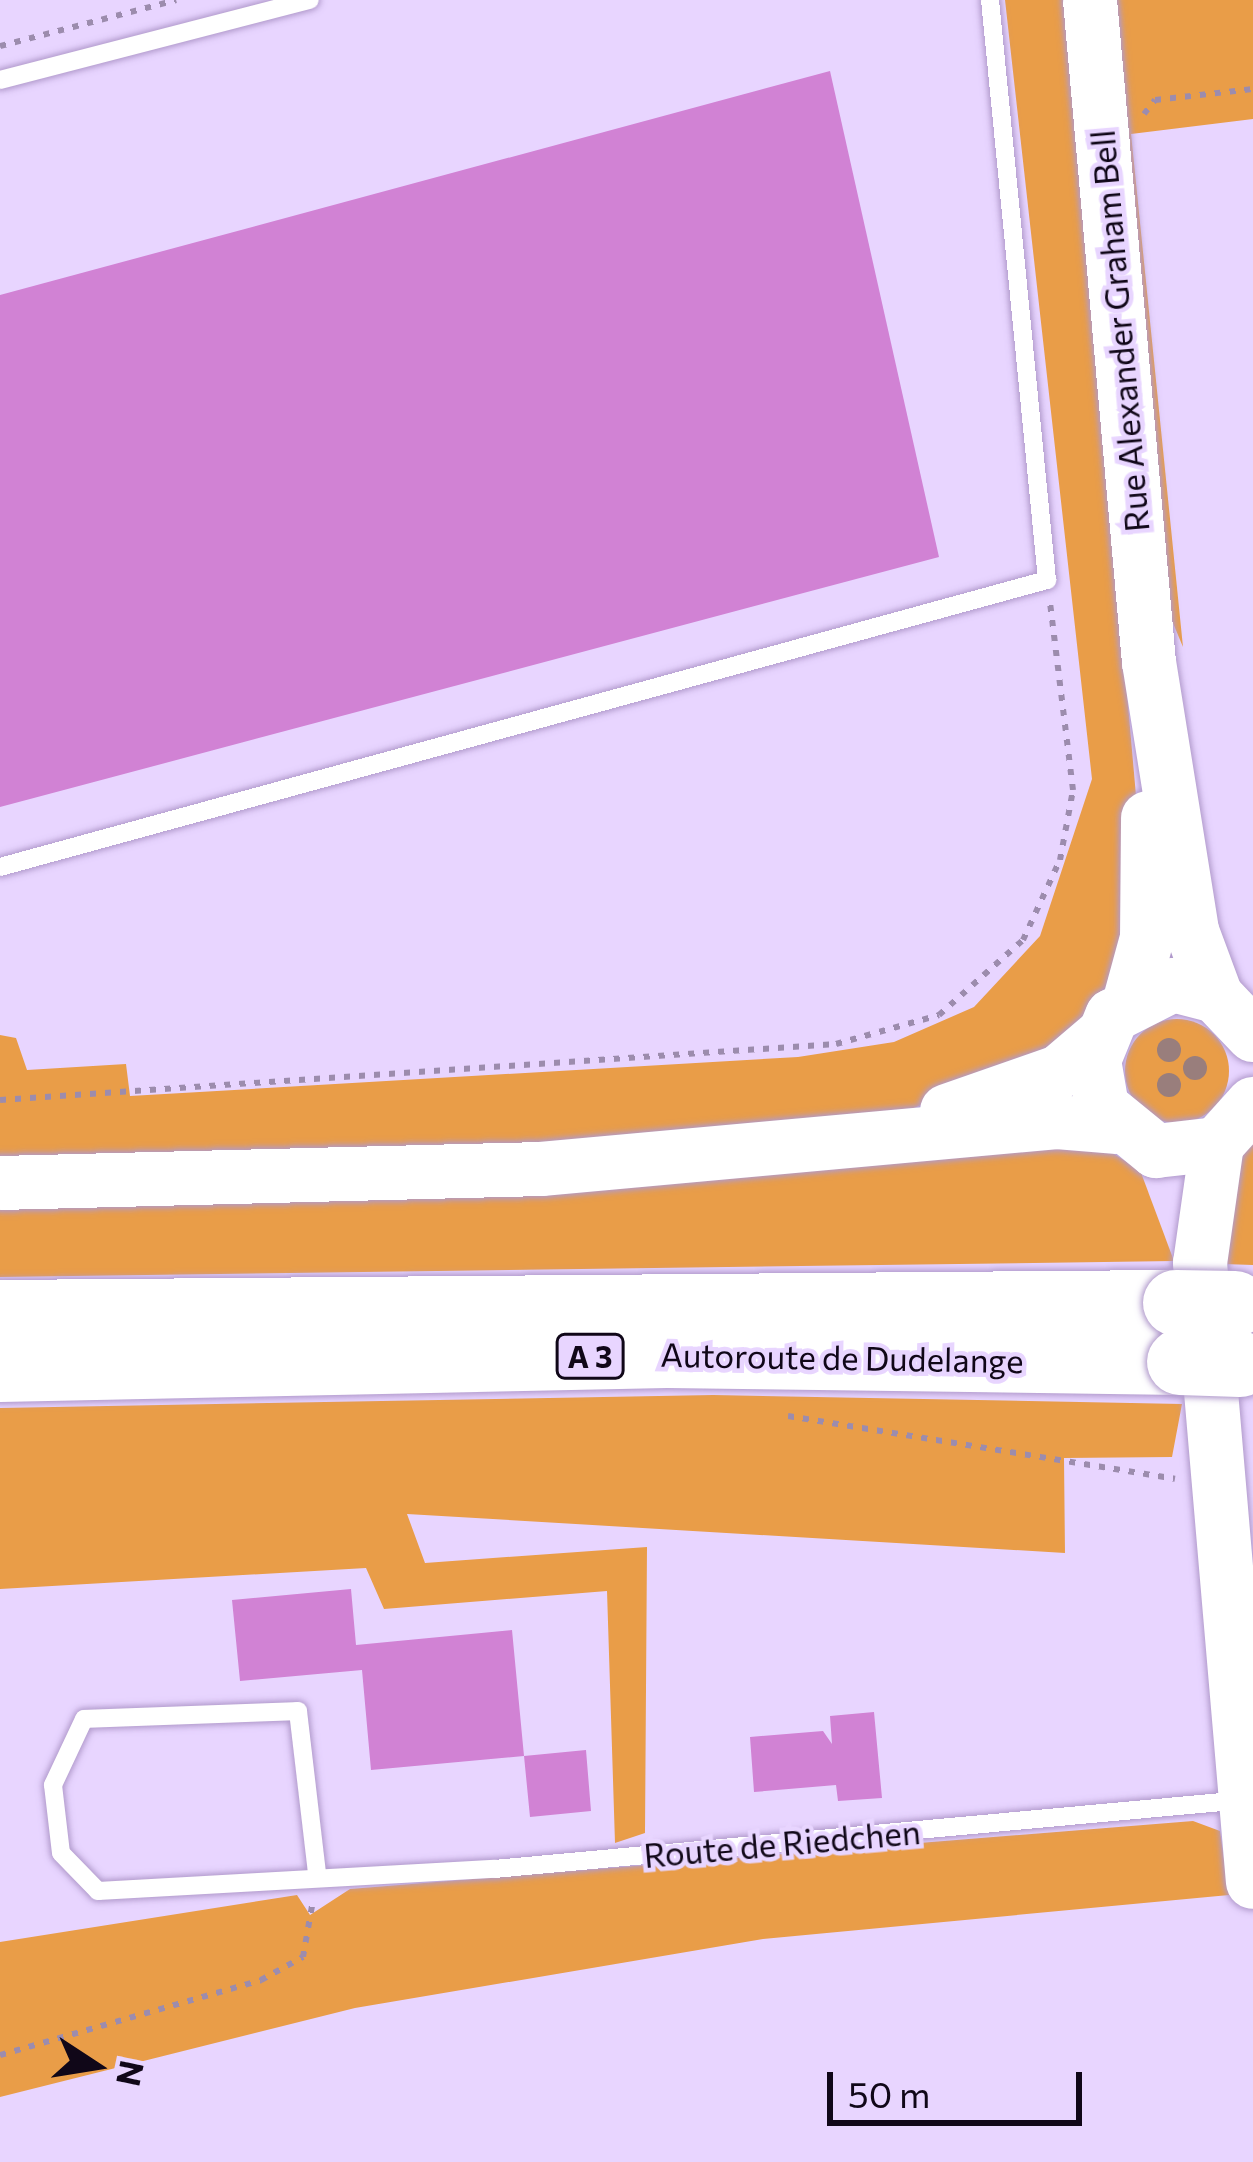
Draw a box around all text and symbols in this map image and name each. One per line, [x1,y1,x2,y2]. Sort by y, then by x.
street label: Rue Alexander Graham Bell [1082,128,1156,534]
road number: A 3 [554,1332,626,1380]
street label: Autoroute de Dudelange [660,1334,1024,1380]
street label: Route de Riedchen [642,1811,922,1875]
north arrow [36,2006,156,2126]
scale bar [833,2048,1088,2122]
text: N [109,2057,154,2090]
text: 50 m [848,2071,930,2115]

